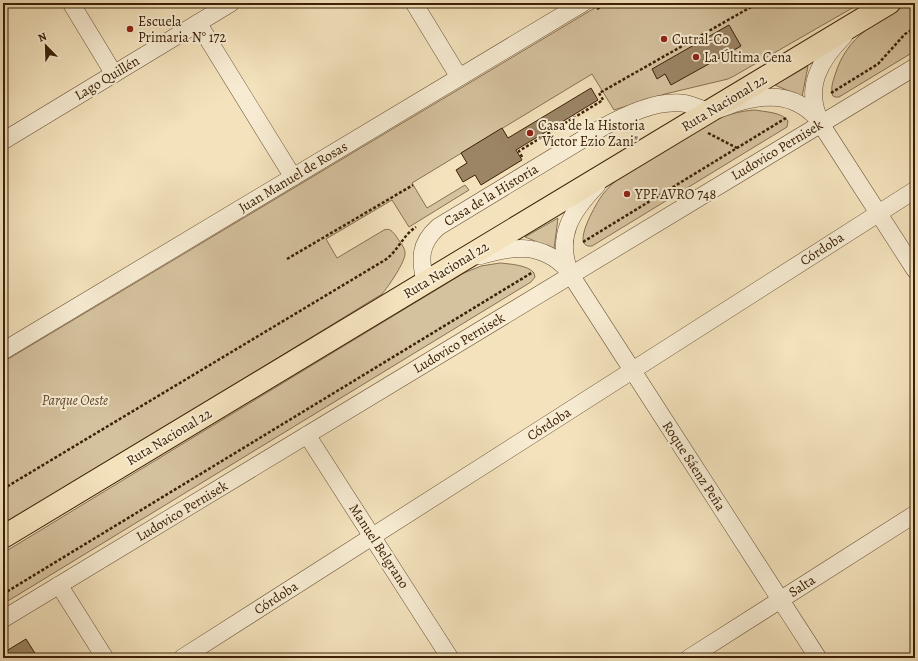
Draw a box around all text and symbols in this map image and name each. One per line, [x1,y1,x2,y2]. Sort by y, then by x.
place label: Escuela Primaria N° 172 [138,12,226,47]
marker: Escuela Primaria N° 172 [125,24,135,34]
north arrow [26,26,66,66]
text: N [36,29,49,46]
place label: Cutral-Co [672,30,729,49]
marker: Cutral-Co [659,34,669,44]
place label: La Última Cena [704,48,792,67]
street label: Lago Quillén [71,51,143,105]
marker: La Última Cena [691,52,701,62]
street label: Ruta Nacional 22 [678,70,771,136]
street label: Ludovico Pernisek [728,115,826,185]
place label: Casa de la Historia "Víctor Ezio Zani" [538,116,645,151]
marker: Casa de la Historia "Víctor Ezio Zani" [525,128,535,138]
street label: Juan Manuel de Rosas [235,137,351,217]
street label: Casa de la Historia [440,159,542,231]
place label: YPF AVRO 748 [634,185,716,204]
marker: YPF AVRO 748 [622,189,632,199]
street label: Córdoba [796,227,848,270]
street label: Ruta Nacional 22 [400,237,493,303]
street label: Ludovico Pernisek [410,308,508,378]
park label: Parque Oeste [42,391,108,410]
street label: Córdoba [523,402,575,445]
street label: Ruta Nacional 22 [123,404,216,470]
street label: Roque Sáenz Peña [658,417,730,515]
street label: Ludovico Pernisek [133,476,231,546]
street label: Manuel Belgrano [345,500,413,592]
street label: Salta [785,570,819,602]
street label: Córdoba [250,576,302,619]

